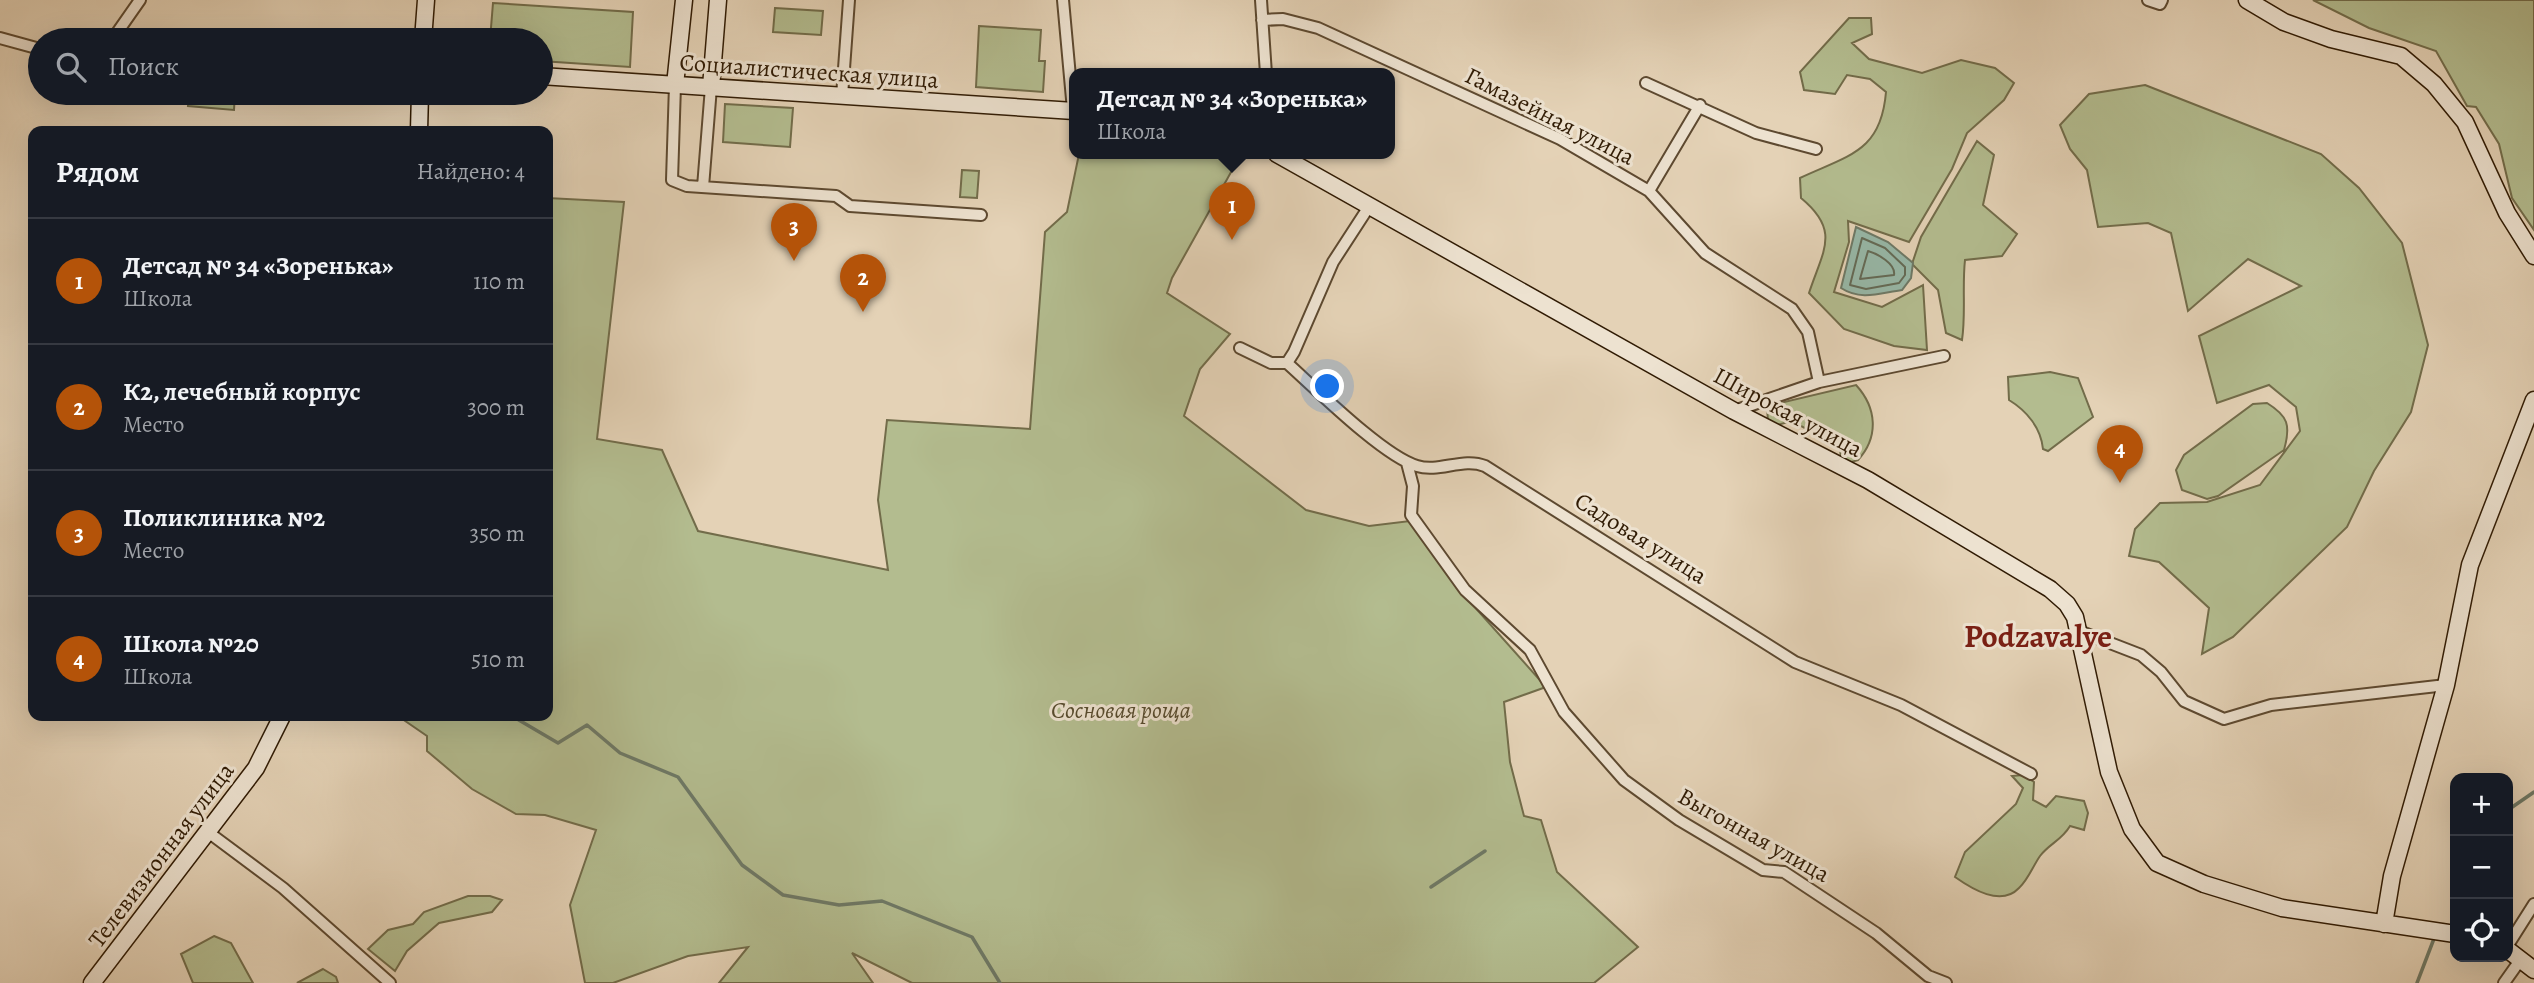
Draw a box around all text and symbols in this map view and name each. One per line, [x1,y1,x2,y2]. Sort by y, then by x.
search box [28,28,553,105]
street label: Социалистическая улица [678,46,940,96]
icon: search [52,48,90,86]
text: Поиск [108,49,179,84]
street label: Гамазейная улица [1460,59,1640,173]
popup [1069,68,1395,159]
text: Детсад № 34 «Зоренька» [1097,81,1367,116]
text: Школа [1097,116,1166,147]
text: Рядом [56,152,139,192]
text: Найдено: 4 [417,156,525,187]
pin: 1 [1209,182,1255,240]
pin: 3 [771,203,817,261]
text: Детсад № 34 «Зоренька» [123,248,393,283]
pin: 2 [840,254,886,312]
text: 1 [75,266,83,297]
text: 110 m [473,266,525,297]
text: Школа [123,283,192,314]
street label: Широкая улица [1708,359,1868,465]
your location [1310,369,1344,403]
text: К2, лечебный корпус [123,374,361,409]
text: 2 [73,392,85,423]
text: 300 m [467,392,525,423]
text: Место [123,409,184,440]
pin: 4 [2097,425,2143,483]
street label: Садовая улица [1569,485,1713,591]
text: Поликлиника №2 [123,500,325,535]
text: 3 [74,518,84,549]
text: 350 m [470,518,525,549]
text: Место [123,535,184,566]
district label: Podzavalye [1964,614,2112,658]
text: Школа №20 [123,626,259,661]
text: 4 [74,644,84,675]
text: 510 m [471,644,525,675]
text: Школа [123,661,192,692]
park label: Сосновая роща [1051,694,1191,726]
street label: Телевизионная улица [81,756,241,954]
map controls [2450,773,2513,962]
button: + [2450,773,2513,836]
street label: Выгонная улица [1672,780,1836,890]
button: − [2450,836,2513,899]
button: locate [2450,899,2513,962]

